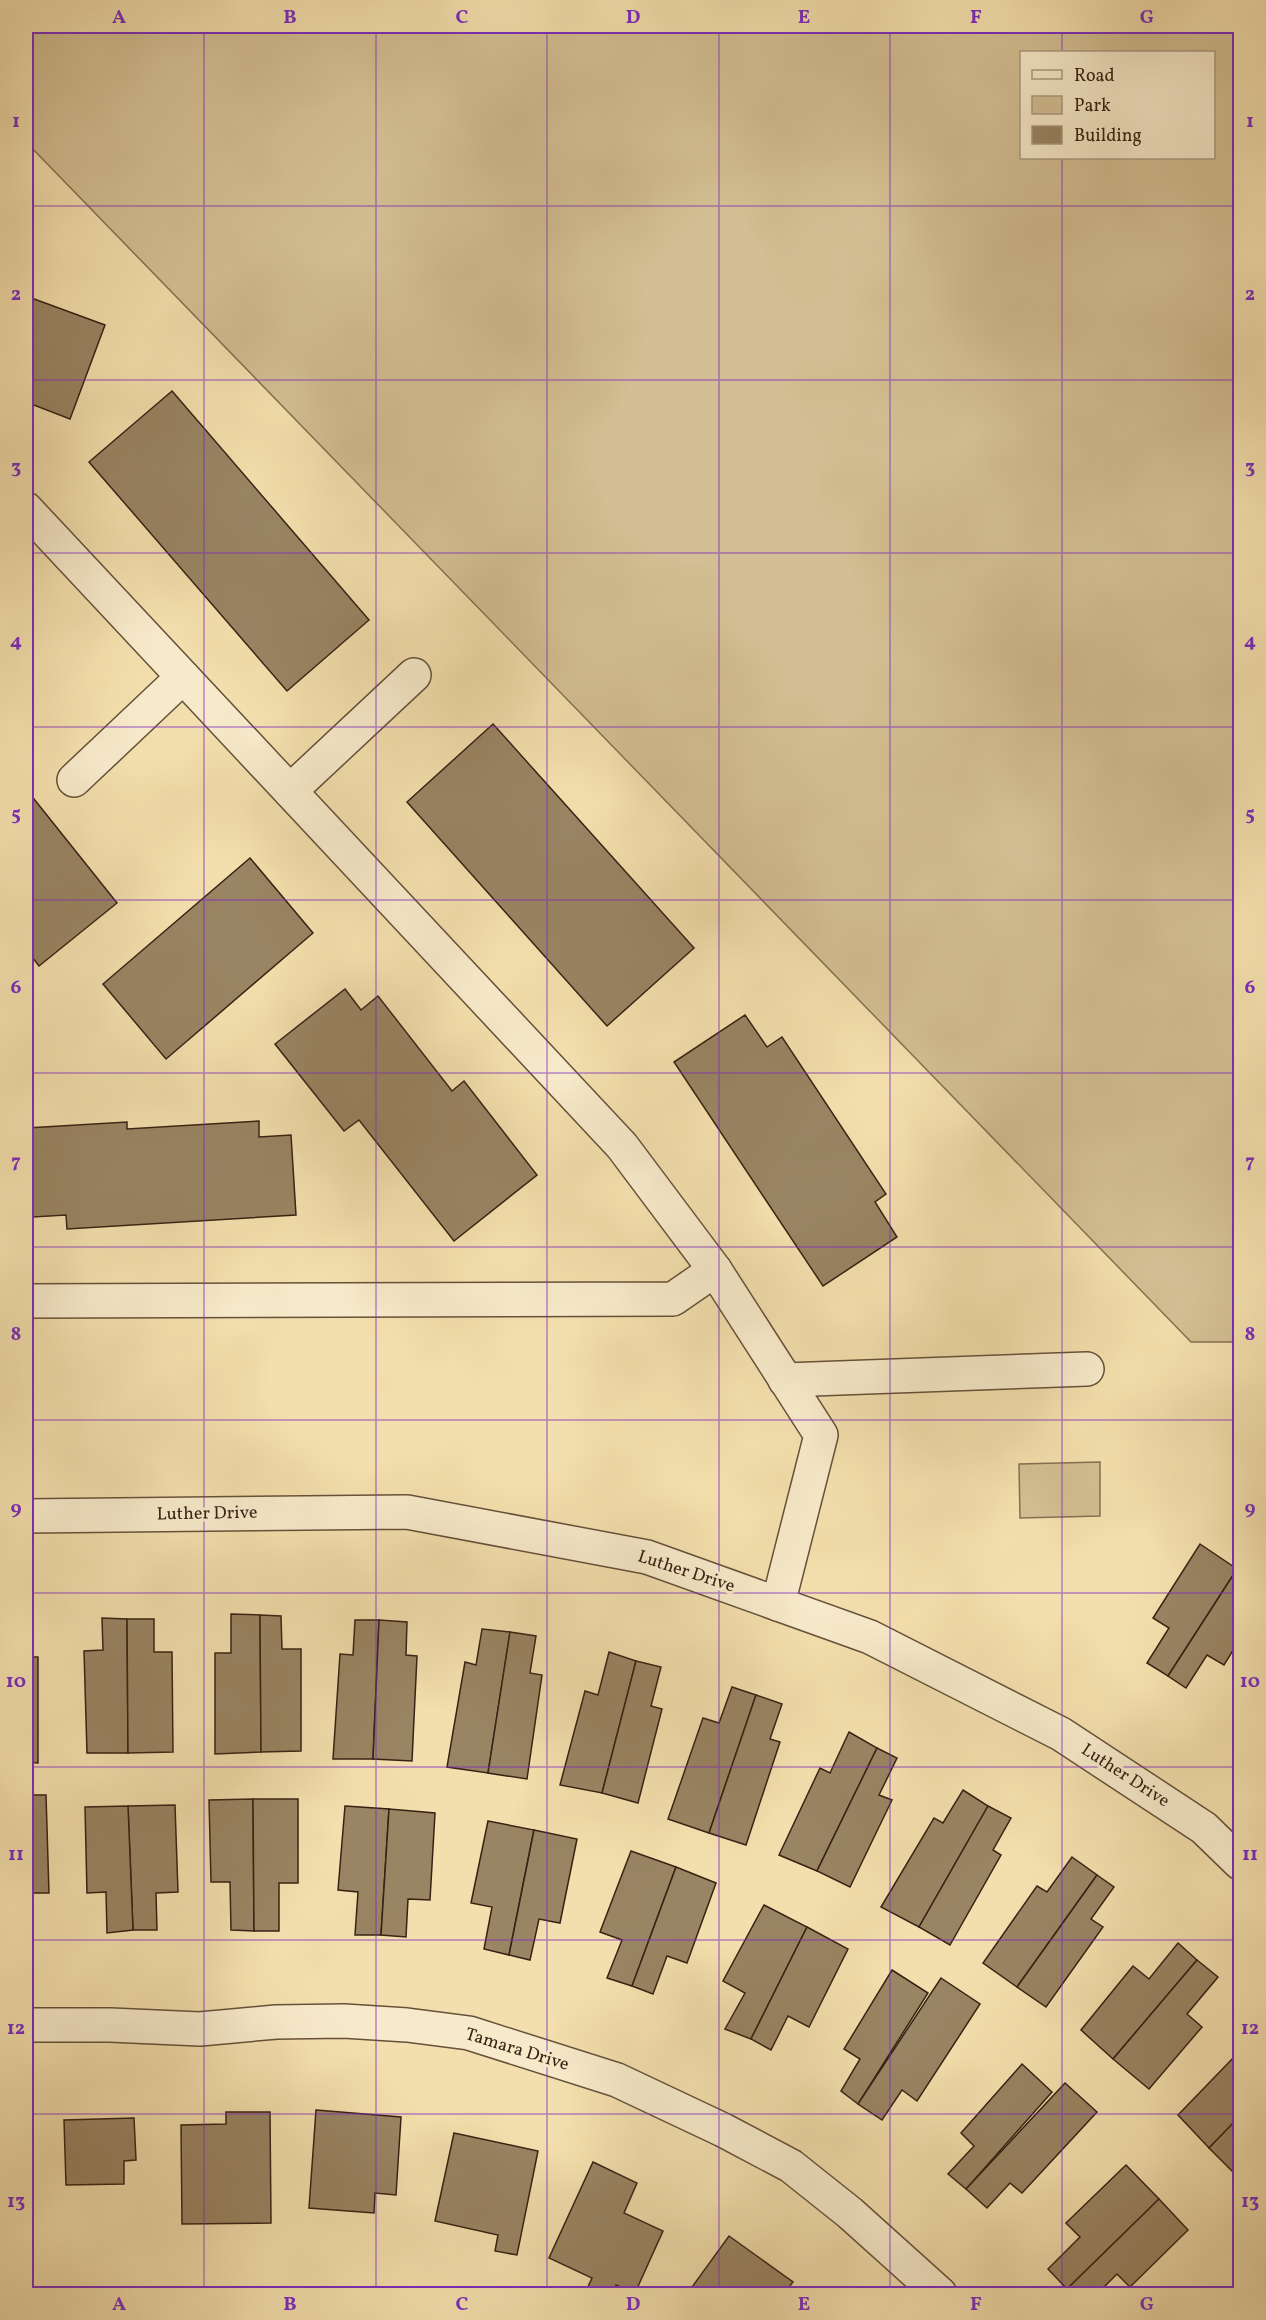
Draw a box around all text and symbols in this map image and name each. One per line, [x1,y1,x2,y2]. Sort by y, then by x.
text: A [112,4,126,32]
text: B [283,4,297,32]
text: C [456,4,469,32]
text: D [626,4,640,32]
text: E [798,4,810,32]
text: F [970,4,982,32]
text: G [1140,4,1154,32]
legend [1020,51,1215,159]
text: Road [1074,64,1115,89]
text: Park [1074,94,1111,119]
text: 1 [12,108,20,136]
text: 1 [1246,108,1254,136]
text: Building [1074,124,1142,149]
text: 2 [11,281,21,309]
text: 2 [1245,281,1255,309]
text: 3 [11,454,21,482]
text: 3 [1245,454,1255,482]
text: 4 [10,628,22,656]
text: 4 [1244,628,1256,656]
text: 5 [11,801,21,829]
text: 5 [1245,801,1255,829]
text: 6 [11,974,22,1002]
text: 6 [1245,974,1256,1002]
text: 7 [11,1148,21,1176]
text: 7 [1245,1148,1255,1176]
text: 8 [11,1321,21,1349]
text: 8 [1245,1321,1255,1349]
text: 9 [10,1495,22,1523]
text: 9 [1244,1495,1256,1523]
street label: Luther Drive [156,1501,258,1527]
street label: Luther Drive [634,1545,738,1599]
text: 10 [6,1668,26,1696]
text: 10 [1240,1668,1260,1696]
street label: Luther Drive [1076,1738,1174,1814]
text: 11 [8,1841,24,1869]
text: 11 [1242,1841,1258,1869]
text: 12 [7,2015,25,2043]
text: 12 [1241,2015,1259,2043]
street label: Tamara Drive [462,2022,572,2078]
text: 13 [7,2188,25,2216]
text: 13 [1241,2188,1259,2216]
text: A [112,2291,126,2319]
text: B [283,2291,297,2319]
text: C [456,2291,469,2319]
text: D [626,2291,640,2319]
text: E [798,2291,810,2319]
text: F [970,2291,982,2319]
text: G [1140,2291,1154,2319]

